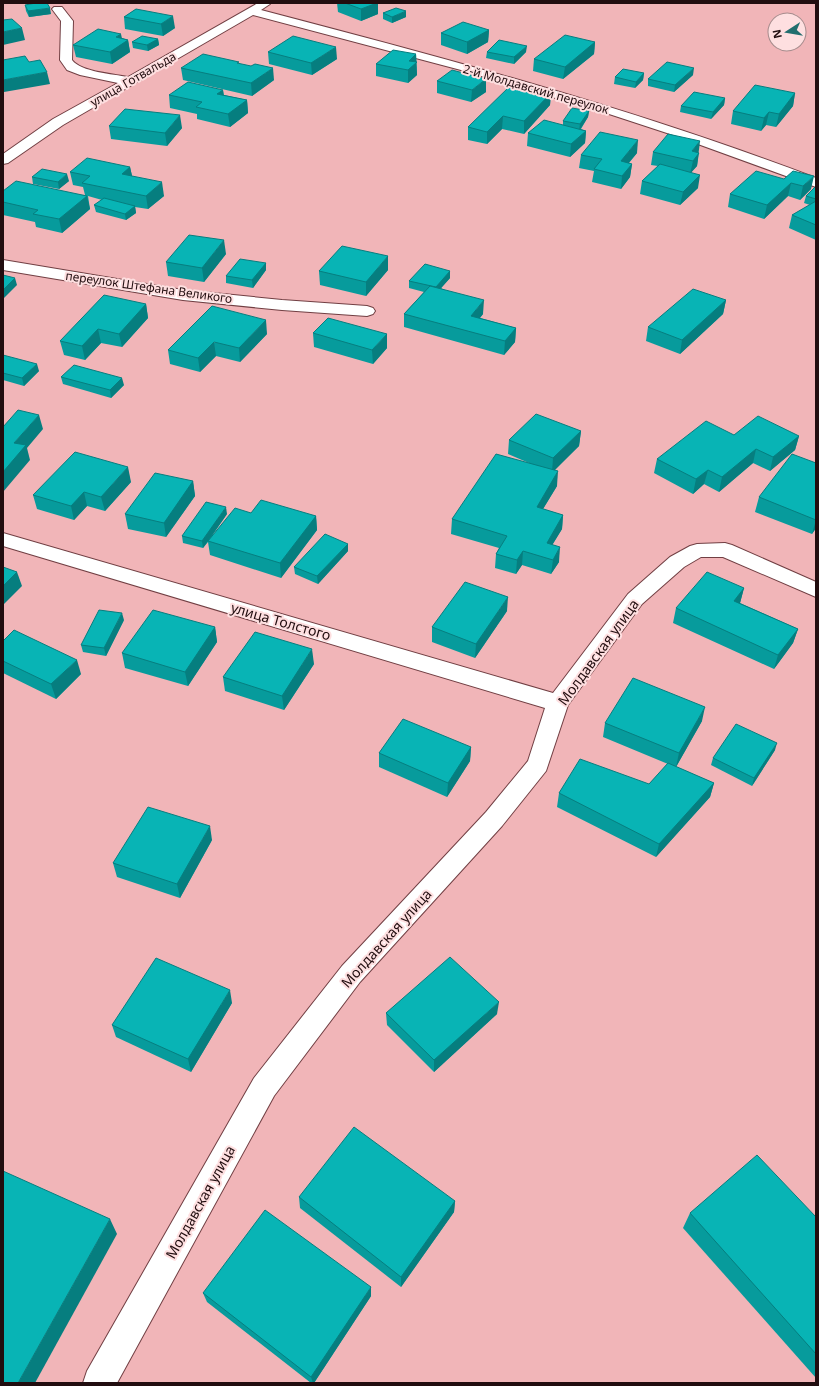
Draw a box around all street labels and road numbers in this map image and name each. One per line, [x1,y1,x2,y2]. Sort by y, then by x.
street label: улица Готвальда [87,48,179,110]
street label: 2-й Молдавский переулок [461,60,611,118]
street label: переулок Штефана Великого [65,267,233,307]
street label: Молдавская улица [553,595,643,709]
street label: улица Толстого [229,598,333,644]
street label: Молдавская улица [337,885,435,991]
street label: Молдавская улица [161,1142,239,1262]

